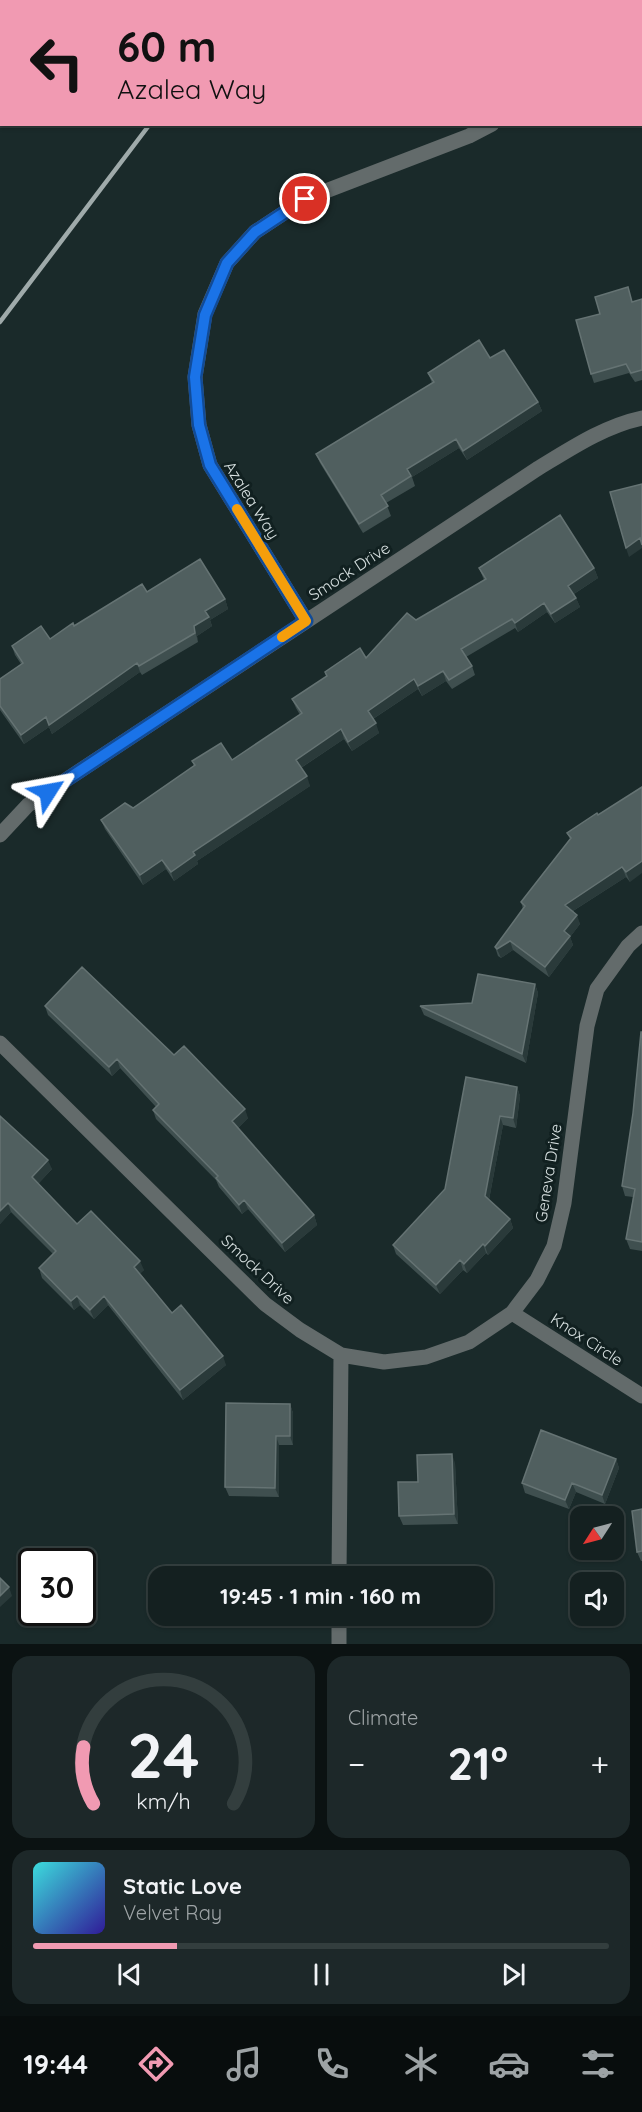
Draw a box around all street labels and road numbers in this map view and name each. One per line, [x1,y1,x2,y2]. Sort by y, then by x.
street label: Azalea Way [220,457,284,543]
street label: Smock Drive [305,537,393,605]
street label: Geneva Drive [530,1122,566,1224]
street label: Smock Drive [217,1230,299,1308]
street label: Knox Circle [547,1308,627,1370]

